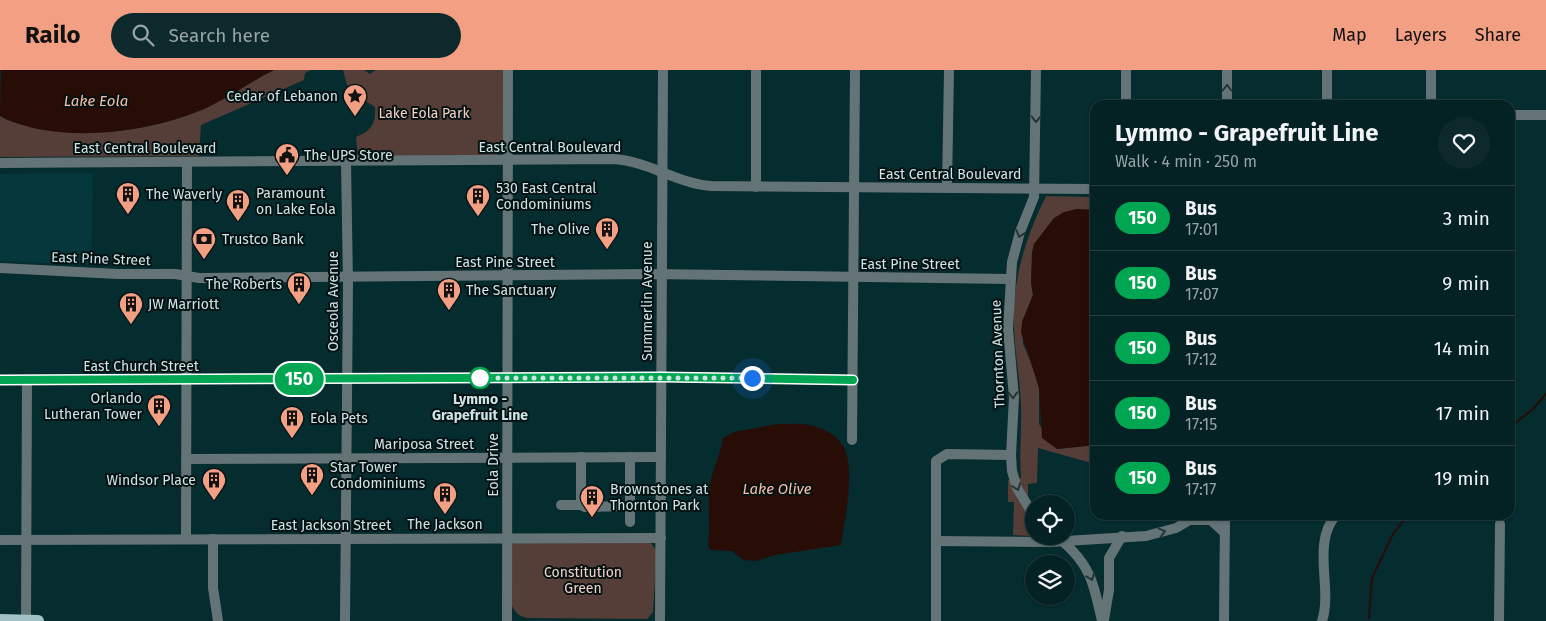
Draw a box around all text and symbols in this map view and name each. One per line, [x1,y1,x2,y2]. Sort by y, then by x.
search box [111,13,461,58]
text: Railo [25,21,81,49]
icon: search [129,21,157,49]
text: Search here [169,24,270,47]
text: Map [1332,24,1367,46]
text: Layers [1395,24,1447,46]
text: Share [1475,24,1521,46]
place icon: Cedar of Lebanon [342,83,368,117]
one-way arrow [1222,83,1232,91]
place label: Cedar of Lebanon [227,88,338,105]
water label: Lake Eola [64,92,128,110]
park label: Lake Eola Park [378,105,470,122]
one-way arrow [1031,115,1041,123]
button: heart [1438,117,1490,169]
text: Lymmo - Grapefruit Line [1115,119,1378,147]
street label: East Central Boulevard [479,139,621,156]
street label: East Central Boulevard [74,140,216,157]
public building icon: The UPS Store [274,142,300,176]
place label: The UPS Store [304,147,393,164]
text: Walk · 4 min · 250 m [1115,152,1257,171]
street label: East Central Boulevard [879,166,1021,183]
place label: 530 East Central Condominiums [496,180,596,213]
building icon: The Waverly [115,181,141,215]
building icon: 530 East Central Condominiums [465,183,491,217]
place label: Paramount on Lake Eola [256,185,336,218]
place label: The Waverly [146,186,222,203]
building icon: Paramount on Lake Eola [225,188,251,222]
text: Bus [1185,197,1217,220]
text: 150 [1128,207,1157,229]
text: 3 min [1443,207,1490,230]
building icon: The Olive [594,216,620,250]
text: 17:01 [1185,220,1218,239]
place label: The Olive [531,221,590,238]
bank icon: Trustco Bank [191,226,217,260]
one-way arrow [1016,230,1026,238]
place label: Trustco Bank [222,231,304,248]
street label: Summerlin Avenue [639,241,656,361]
street label: East Pine Street [51,249,152,269]
street label: Osceola Avenue [325,251,342,351]
street label: East Pine Street [455,254,556,271]
street label: East Pine Street [860,256,961,273]
text: Bus [1185,262,1217,285]
building icon: The Roberts [286,271,312,305]
text: 150 [1128,272,1157,294]
text: 9 min [1442,272,1490,295]
place label: The Roberts [206,276,282,293]
building icon: The Sanctuary [436,277,462,311]
place label: The Sanctuary [466,282,556,299]
text: 17:07 [1185,285,1219,304]
building icon: JW Marriott [118,291,144,325]
place label: JW Marriott [148,296,220,313]
street label: Thornton Avenue [988,299,1008,409]
text: Bus [1185,327,1217,350]
text: 150 [1128,337,1157,359]
text: 14 min [1434,337,1490,360]
text: 17:12 [1185,350,1217,369]
street label: East Church Street [83,358,200,375]
line badge: 150 [270,363,328,395]
your location [740,366,765,391]
marker: Lymmo - Grapefruit Line [469,367,491,389]
text: 150 [285,368,313,390]
place label: Orlando Lutheran Tower [44,390,143,423]
place label: Lymmo - Grapefruit Line [432,391,528,424]
one-way arrow [1008,392,1019,400]
text: Bus [1185,392,1217,415]
building icon: Orlando Lutheran Tower [146,393,172,427]
text: 150 [1128,402,1157,424]
text: 17 min [1436,402,1490,425]
building icon: Eola Pets [279,405,305,439]
place label: Eola Pets [310,410,368,427]
text: 17:15 [1185,415,1217,434]
street label: Eola Drive [485,433,502,497]
street label: Mariposa Street [374,436,475,453]
text: Bus [1185,457,1217,480]
place label: Star Tower Condominiums [330,459,426,492]
building icon: Star Tower Condominiums [299,462,325,496]
building icon: Windsor Place [201,467,227,501]
text: 150 [1128,467,1157,489]
text: 19 min [1434,467,1490,490]
place label: Windsor Place [106,472,196,489]
water label: Lake Olive [742,480,812,498]
text: 17:17 [1185,480,1216,499]
building icon: The Jackson [432,481,458,515]
place label: Brownstones at Thornton Park [610,481,709,514]
one-way arrow [1011,482,1021,491]
building icon: Brownstones at Thornton Park [579,484,605,518]
map controls [1025,495,1075,605]
button: locate [1025,495,1075,545]
place label: The Jackson [407,516,483,533]
street label: East Jackson Street [271,517,392,534]
one-way arrow [1158,527,1166,538]
button: layers [1025,555,1075,605]
park label: Constitution Green [544,564,622,597]
one-way arrow [1085,572,1095,580]

